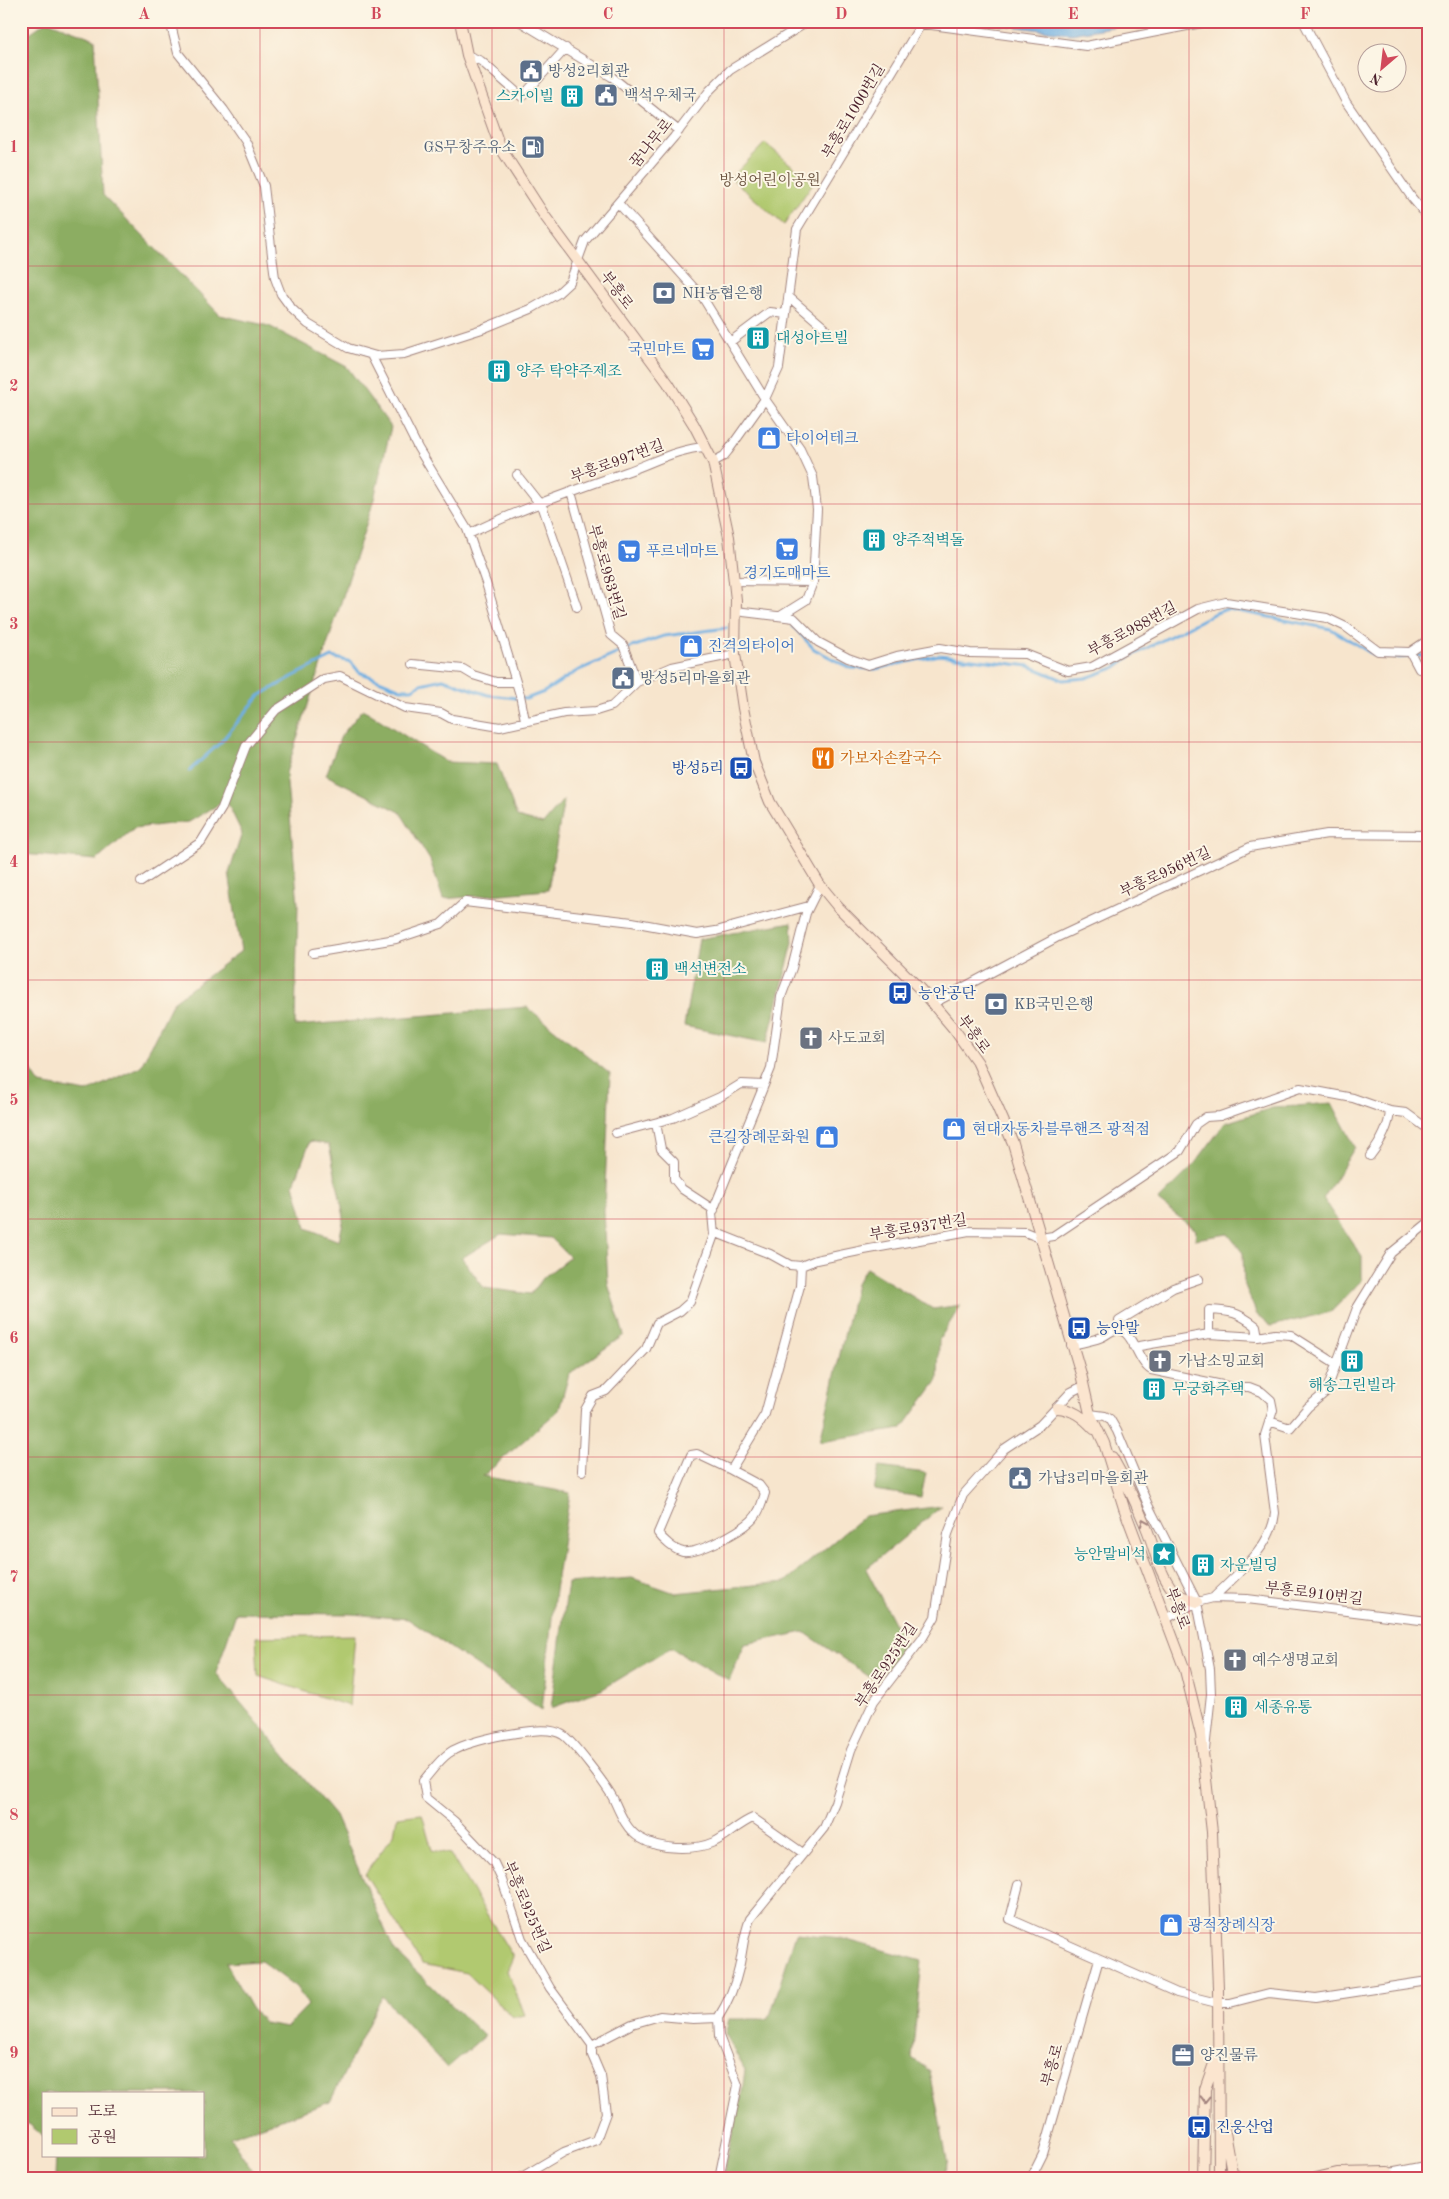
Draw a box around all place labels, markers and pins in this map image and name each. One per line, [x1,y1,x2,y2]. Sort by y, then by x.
public building icon: 방성2리회관 [518,58,544,84]
place label: 방성2리회관 [548,63,630,80]
public building icon: 백석우체국 [593,82,619,108]
building icon: 스카이빌 [559,83,585,109]
place label: 백석우체국 [624,87,697,104]
place label: 스카이빌 [496,88,554,105]
fuel station icon: GS무창주유소 [520,134,546,160]
place label: GS무창주유소 [423,139,516,156]
bank icon: NH농협은행 [651,280,677,306]
place label: NH농협은행 [682,285,763,302]
building icon: 대성아트빌 [745,325,771,351]
place label: 대성아트빌 [776,330,848,347]
supermarket icon: 국민마트 [690,336,716,362]
place label: 국민마트 [628,341,687,358]
building icon: 양주 탁약주제조 [486,358,512,384]
place label: 양주 탁약주제조 [516,363,622,380]
shop icon: 타이어테크 [756,425,782,451]
place label: 타이어테크 [786,430,859,447]
building icon: 양주적벽돌 [861,527,887,553]
place label: 양주적벽돌 [892,532,965,549]
supermarket icon: 경기도매마트 [774,536,800,562]
supermarket icon: 푸르네마트 [616,538,642,564]
place label: 푸르네마트 [646,543,719,560]
place label: 경기도매마트 [744,565,831,582]
shop icon: 진격의타이어 [678,633,704,659]
place label: 진격의타이어 [708,638,795,655]
public building icon: 방성5리마을회관 [610,665,636,691]
place label: 방성5리마을회관 [640,670,751,687]
restaurant icon: 가보자손칼국수 [810,745,836,771]
place label: 가보자손칼국수 [840,750,942,767]
bus stop icon: 방성5리 [728,755,754,781]
place label: 방성5리 [672,760,724,777]
building icon: 백석변전소 [644,956,670,982]
place label: 백석변전소 [674,961,747,978]
bus stop icon: 능안공단 [887,980,913,1006]
place label: 능안공단 [918,985,976,1002]
bank icon: KB국민은행 [983,991,1009,1017]
place label: KB국민은행 [1014,996,1094,1013]
church icon: 사도교회 [798,1025,824,1051]
place label: 사도교회 [828,1030,886,1047]
shop icon: 현대자동차블루핸즈 광적점 [941,1116,967,1142]
place label: 현대자동차블루핸즈 광적점 [972,1121,1150,1138]
shop icon: 큰길장례문화원 [814,1124,840,1150]
place label: 큰길장례문화원 [709,1129,810,1146]
bus stop icon: 능안말 [1066,1315,1092,1341]
place label: 능안말 [1096,1320,1140,1337]
church icon: 가납소밍교회 [1147,1348,1173,1374]
building icon: 해송그린빌라 [1339,1348,1365,1374]
place label: 가납소밍교회 [1178,1353,1265,1370]
building icon: 무궁화주택 [1141,1376,1167,1402]
place label: 해송그린빌라 [1309,1377,1396,1394]
place label: 무궁화주택 [1172,1381,1244,1398]
public building icon: 가납3리마을회관 [1007,1465,1033,1491]
place label: 가납3리마을회관 [1038,1470,1149,1487]
place icon: 능안말비석 [1151,1541,1177,1567]
place label: 능안말비석 [1074,1545,1146,1563]
building icon: 자운빌딩 [1190,1552,1216,1578]
place label: 자운빌딩 [1220,1557,1278,1574]
church icon: 예수생명교회 [1222,1647,1248,1673]
place label: 예수생명교회 [1252,1652,1339,1669]
building icon: 세종유통 [1223,1694,1249,1720]
place label: 세종유통 [1254,1699,1312,1716]
shop icon: 광적장례식장 [1158,1912,1184,1938]
place label: 광적장례식장 [1188,1917,1275,1934]
office icon: 양진물류 [1170,2042,1196,2068]
place label: 양진물류 [1200,2047,1258,2064]
bus stop icon: 진웅산업 [1186,2114,1212,2140]
place label: 진웅산업 [1216,2119,1274,2136]

